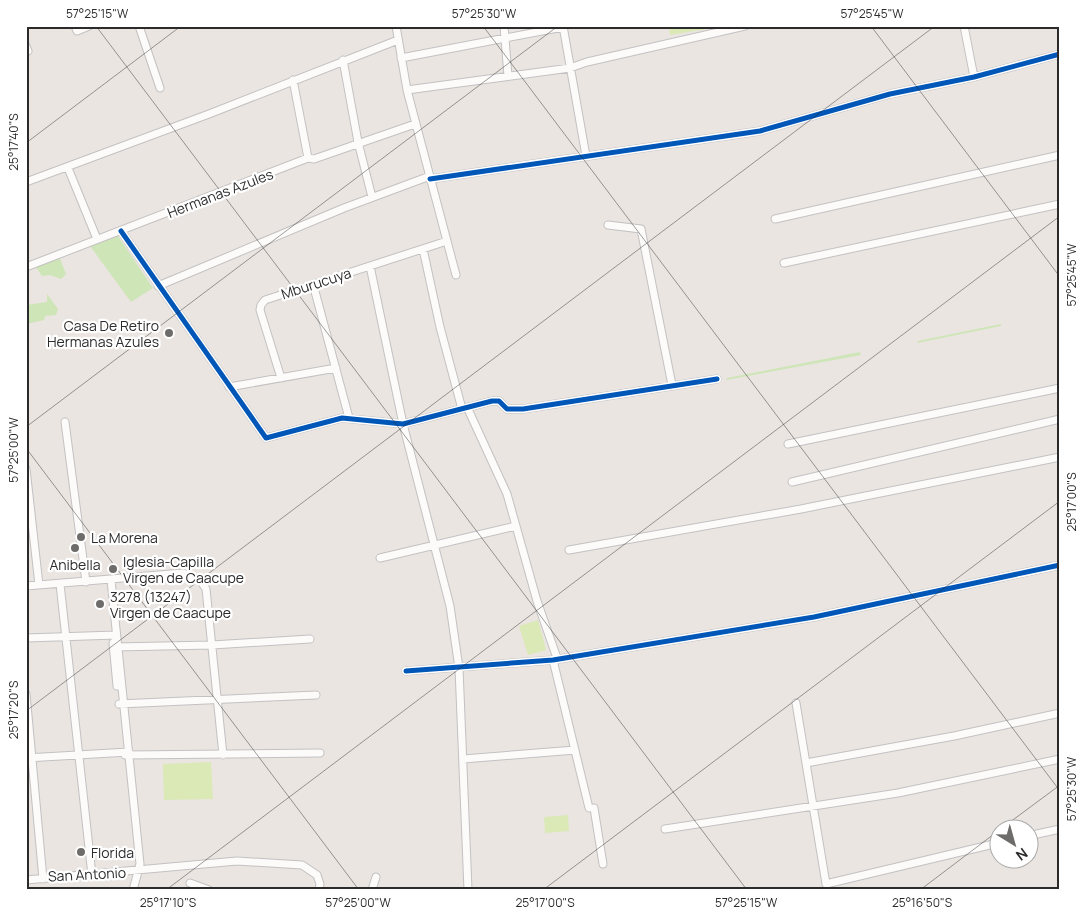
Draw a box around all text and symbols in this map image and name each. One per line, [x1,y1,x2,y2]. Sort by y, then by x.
text: 57°25'15"W [66,5,129,22]
text: 57°25'30"W [452,5,517,22]
text: 57°25'45"W [840,5,904,22]
text: 25°17'40"S [5,113,22,171]
street label: Hermanas Azules [164,164,276,222]
text: 57°25'45"W [1063,243,1080,307]
street label: Mburucuya [278,263,354,303]
place label: Casa De Retiro Hermanas Azules [47,316,159,351]
marker: Casa De Retiro Hermanas Azules [163,327,175,339]
text: 57°25'00"W [5,417,22,483]
text: 25°17'00"S [1063,472,1080,532]
place label: La Morena [91,528,158,547]
marker: La Morena [75,531,87,543]
marker: Anibella [69,542,81,554]
place label: Iglesia-Capilla Virgen de Caacupe [123,552,244,587]
place label: Anibella [49,555,101,574]
marker: Iglesia-Capilla Virgen de Caacupe [107,563,119,575]
place label: 3278 (13247) Virgen de Caacupe [110,587,231,622]
marker: 3278 (13247) Virgen de Caacupe [94,598,106,610]
text: 25°17'20"S [5,681,22,739]
text: 57°25'30"W [1063,756,1080,821]
north arrow [988,818,1038,868]
place label: Florida [91,843,134,862]
text: N [1012,844,1032,865]
marker: Florida [75,846,87,858]
street label: San Antonio [47,862,127,886]
text: 25°17'10"S [140,894,196,911]
text: 57°25'00"W [325,894,391,911]
text: 25°17'00"S [515,894,575,911]
text: 57°25'15"W [715,894,778,911]
text: 25°16'50"S [892,894,952,911]

